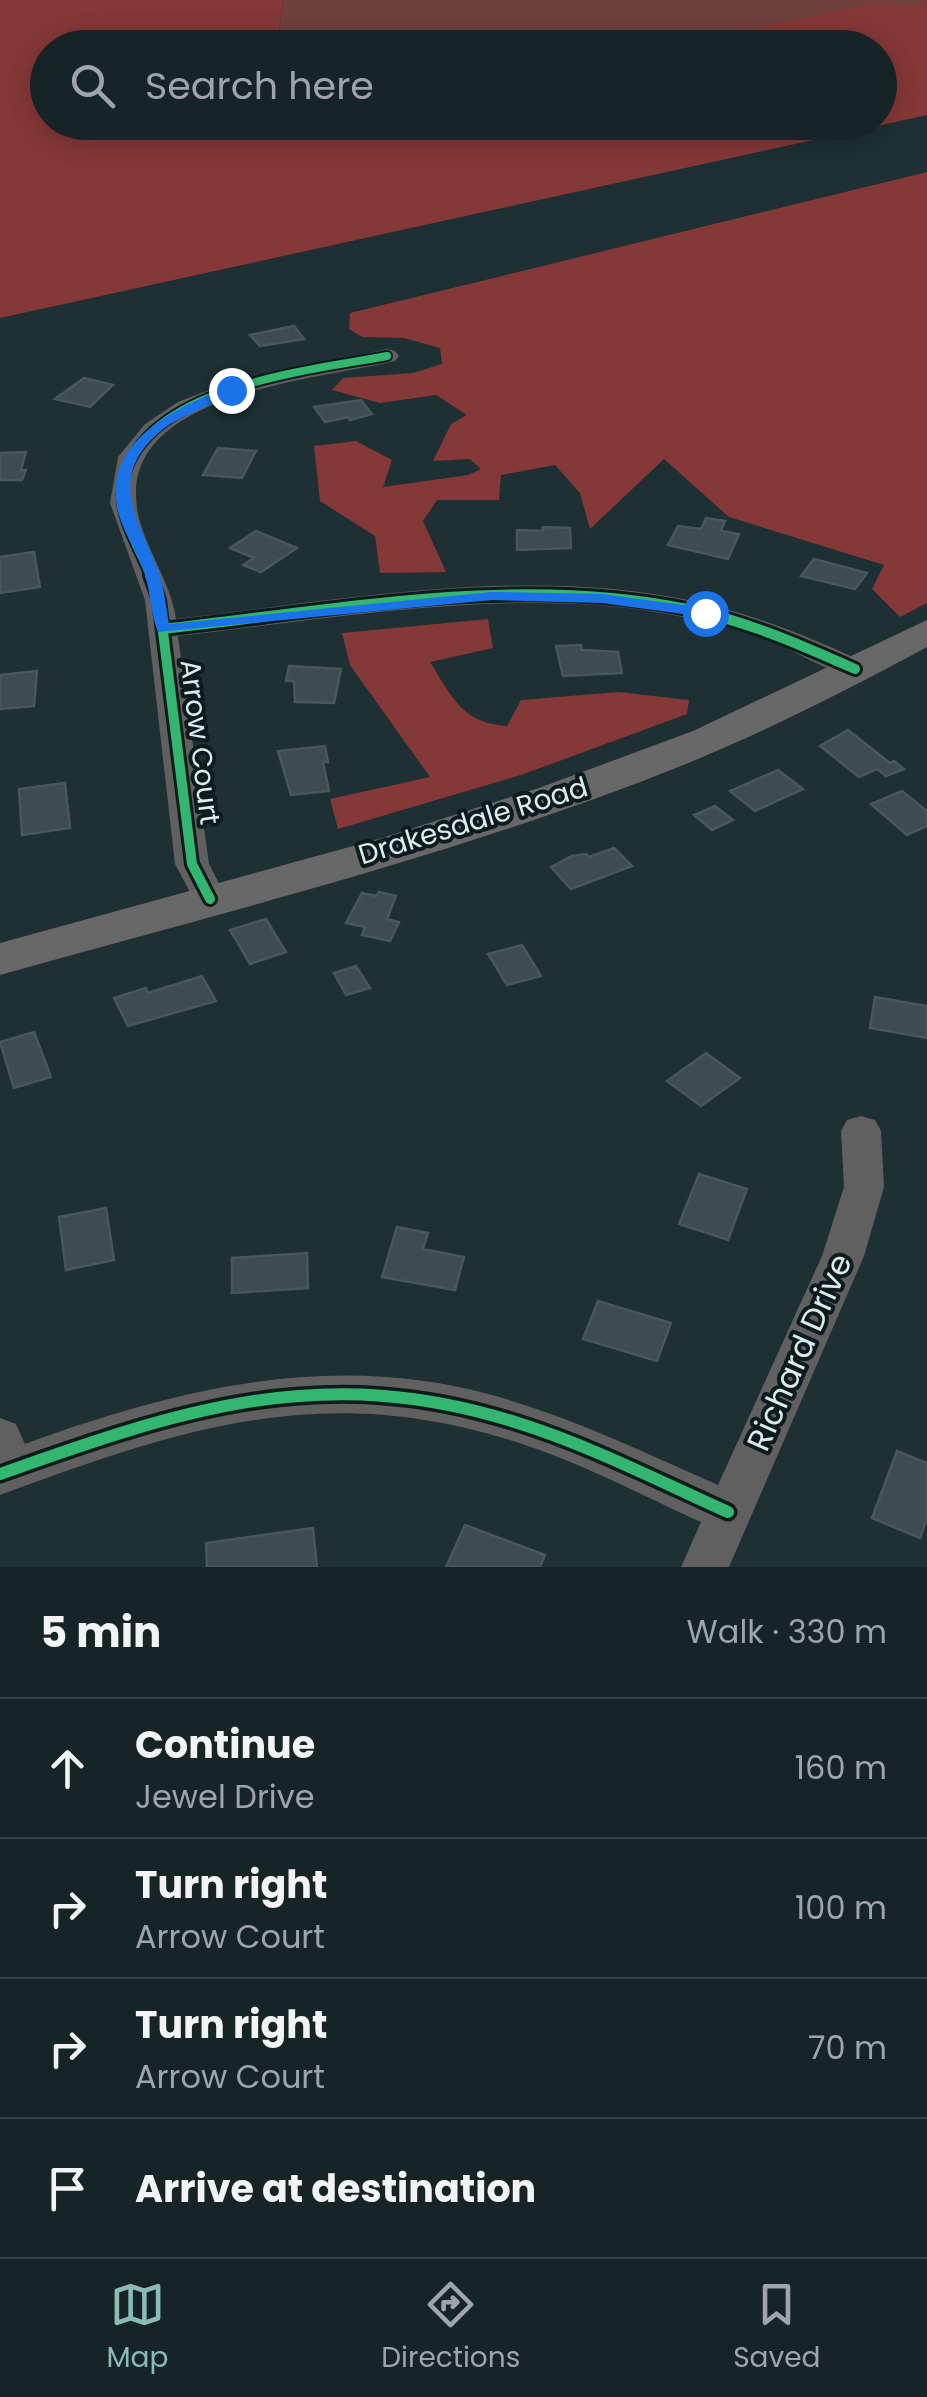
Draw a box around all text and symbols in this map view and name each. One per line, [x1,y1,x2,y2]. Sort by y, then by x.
search box [30,30,897,140]
icon: search [65,58,120,113]
text: Search here [145,59,374,112]
route end [209,368,255,414]
route start [683,591,729,637]
street label: Arrow Court [171,657,229,827]
street label: Drakesdale Road [354,768,592,874]
street label: Richard Drive [735,1246,863,1458]
text: 5 min [40,1603,161,1662]
text: Walk · 330 m [687,1609,887,1654]
text: Continue [135,1718,315,1771]
icon: ahead [40,1741,95,1796]
text: 160 m [795,1745,887,1790]
text: Jewel Drive [135,1774,315,1819]
text: Turn right [135,1858,327,1911]
icon: right [40,1881,95,1936]
text: 100 m [795,1885,887,1930]
text: Arrow Court [135,1914,325,1959]
text: Turn right [135,1998,327,2051]
icon: right [40,2021,95,2076]
text: 70 m [808,2025,887,2070]
text: Arrow Court [135,2054,325,2099]
icon: arrive [40,2161,95,2216]
text: Arrive at destination [135,2162,536,2215]
tab: Map [106,2277,168,2379]
tab: Directions [381,2277,520,2379]
tab: Saved [733,2277,821,2379]

